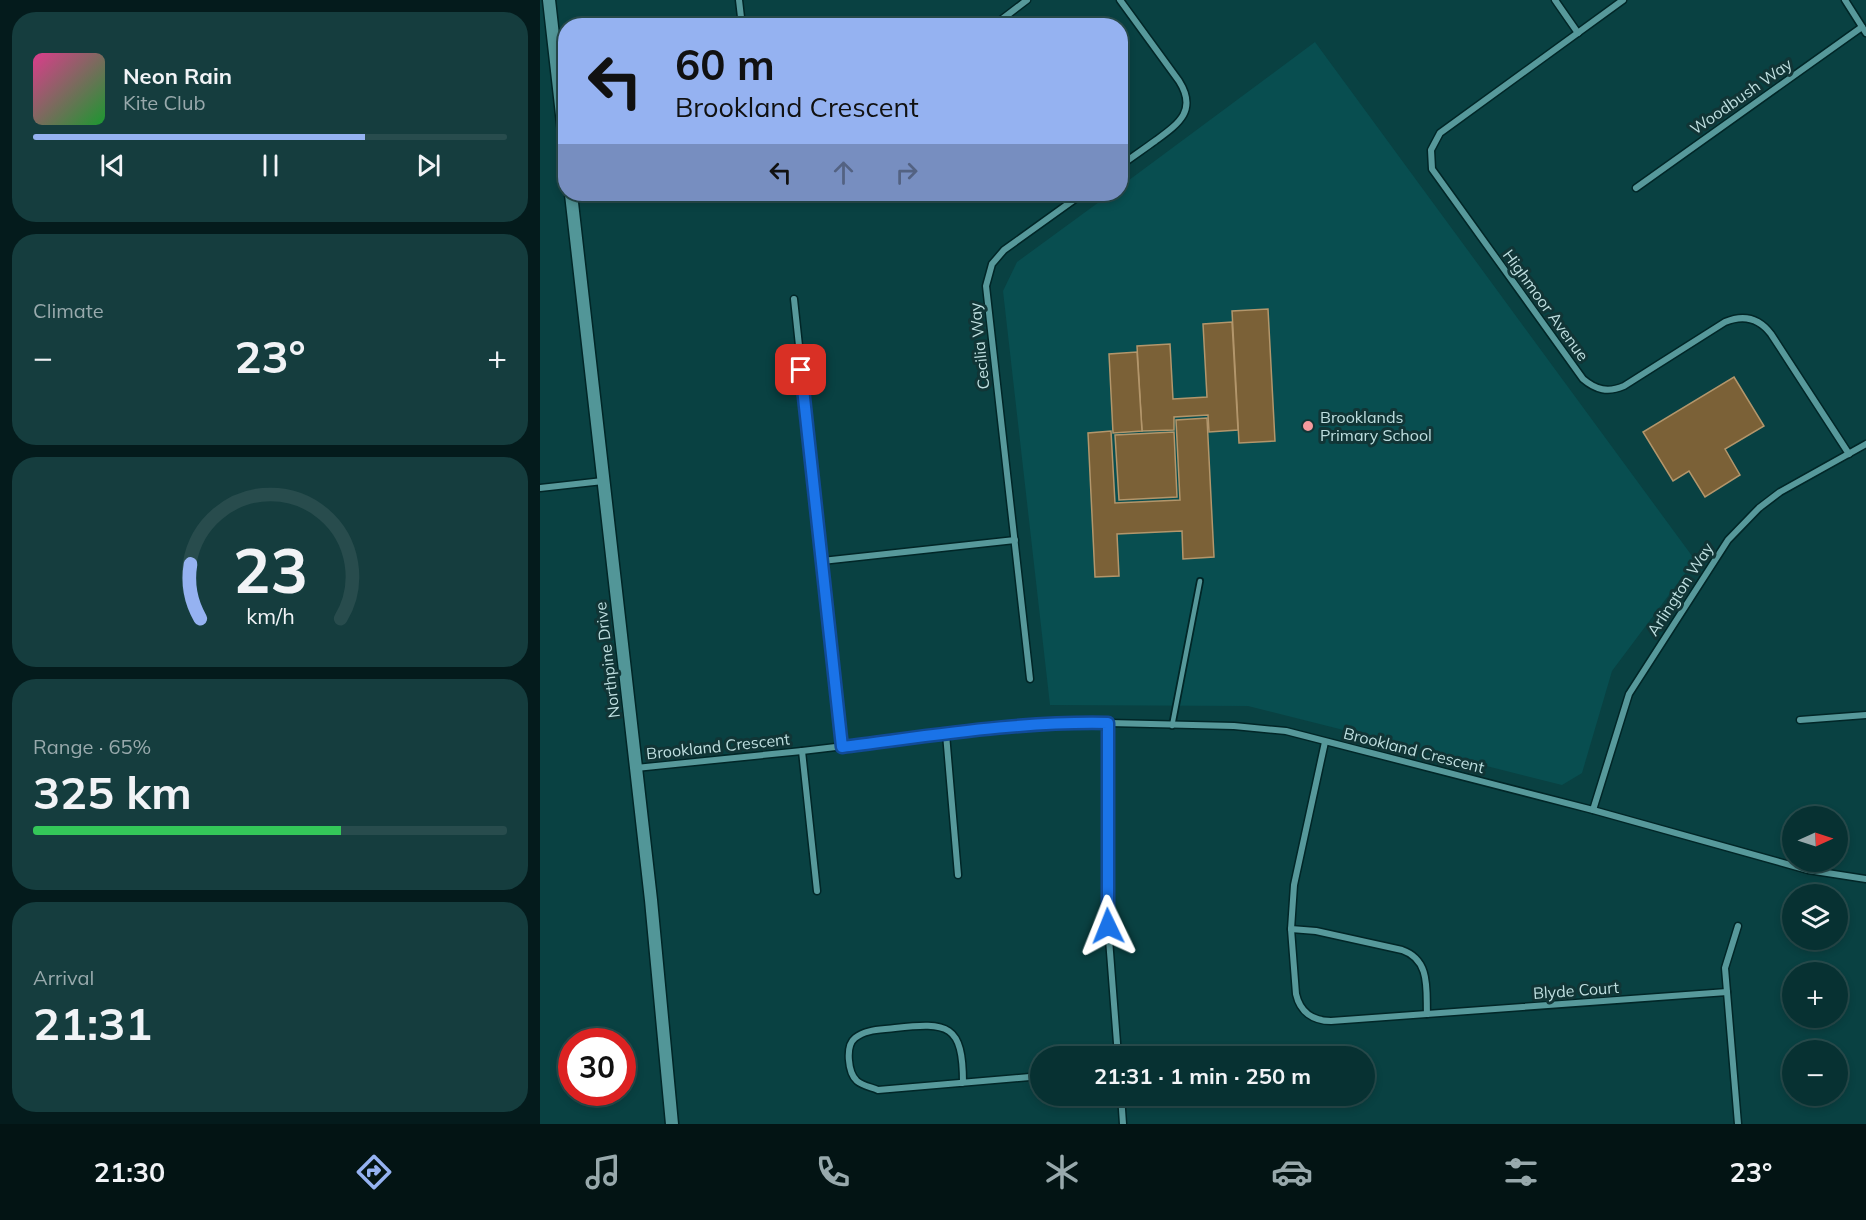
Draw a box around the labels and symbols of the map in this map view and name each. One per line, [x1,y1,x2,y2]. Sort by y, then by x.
street label: Woodbush Way [1686,53,1796,139]
street label: Highmoor Avenue [1499,245,1593,365]
street label: Cecilia Way [964,301,993,390]
pin [775,344,826,395]
place label: Brooklands Primary School [1320,407,1432,445]
marker: Brooklands Primary School [1301,419,1315,433]
street label: Arlington Way [1642,538,1718,639]
street label: Northpine Drive [590,601,624,719]
street label: Brookland Crescent [1342,723,1487,777]
street label: Brookland Crescent [645,728,791,763]
north arrow [1782,806,1848,872]
position arrow [1076,894,1140,958]
street label: Blyde Court [1532,977,1620,1003]
speed limit sign: 30 [558,1028,636,1106]

